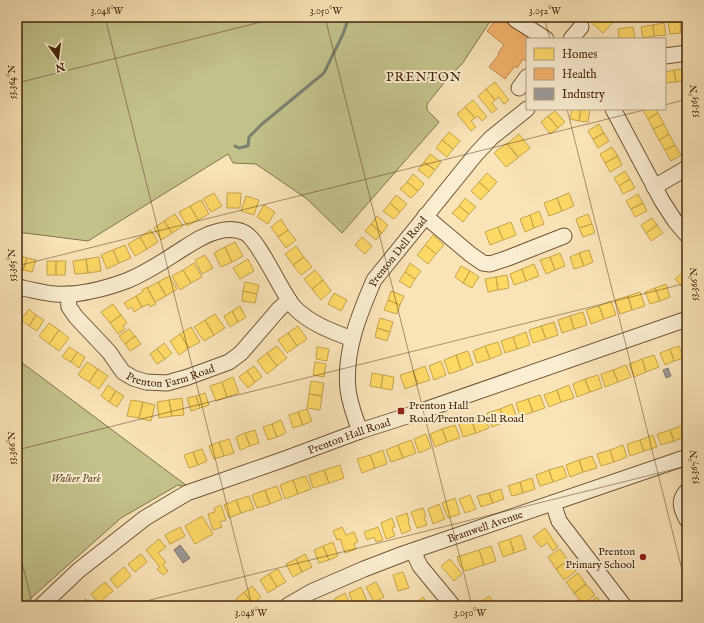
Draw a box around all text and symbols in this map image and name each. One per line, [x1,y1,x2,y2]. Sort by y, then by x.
text: 3.048°W [91,5,124,18]
text: 3.050°W [310,5,342,18]
text: 3.052°W [529,5,561,18]
north arrow [38,38,78,78]
legend [526,38,666,110]
text: Homes [562,47,598,62]
text: N [53,59,67,75]
text: 53.364°N [6,65,19,99]
text: Health [562,67,597,82]
district label: PRENTON [386,69,462,86]
text: 53.365°N [688,84,701,117]
text: Industry [562,87,605,102]
street label: Prenton Dell Road [366,214,431,289]
text: 53.365°N [6,248,19,281]
text: 53.366°N [688,267,701,301]
street label: Prenton Farm Road [123,362,217,391]
place label: Prenton Hall Road/Prenton Dell Road [409,399,524,426]
marker: Prenton Hall Road/Prenton Dell Road [396,406,406,416]
street label: Prenton Hall Road [306,416,392,458]
text: 53.366°N [6,431,19,465]
text: 53.367°N [688,450,701,484]
park label: Walker Park [51,472,102,486]
street label: Bramwell Avenue [446,508,525,546]
place label: Prenton Primary School [566,545,635,572]
marker: Prenton Primary School [638,552,648,562]
text: 3.048°W [235,607,268,620]
text: 3.050°W [454,607,486,620]

